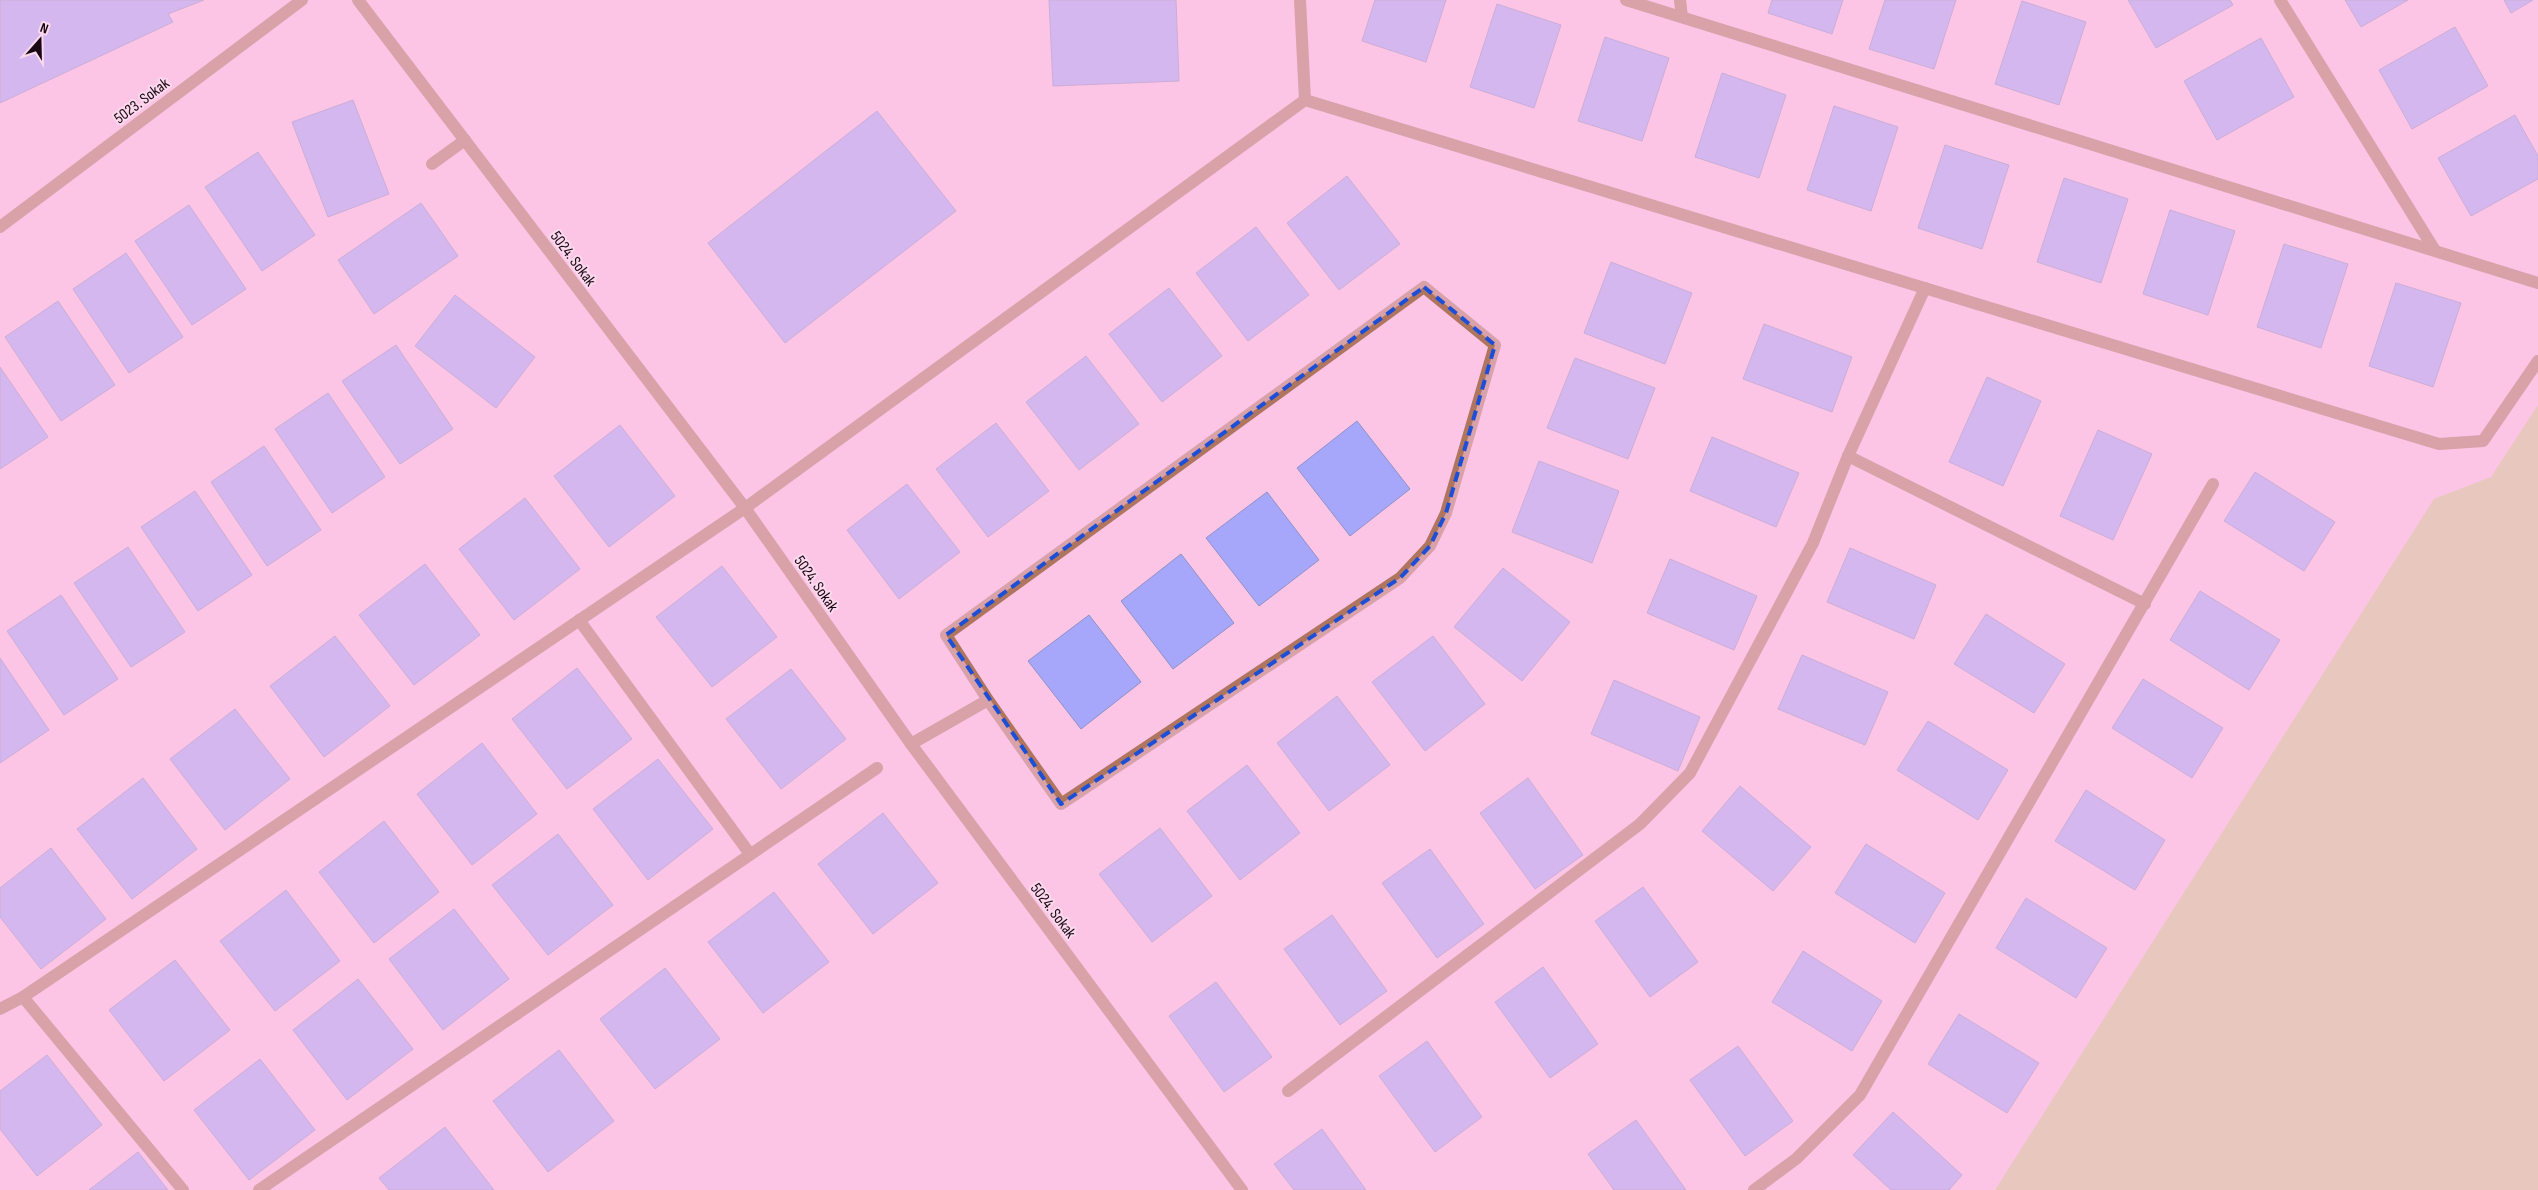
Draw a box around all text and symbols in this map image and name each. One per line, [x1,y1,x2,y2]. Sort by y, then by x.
north arrow [15,15,65,65]
text: N [38,19,51,38]
street label: 5023. Sokak [111,74,173,128]
street label: 5024. Sokak [546,228,600,290]
street label: 5024. Sokak [790,552,842,616]
street label: 5024. Sokak [1026,880,1080,942]

